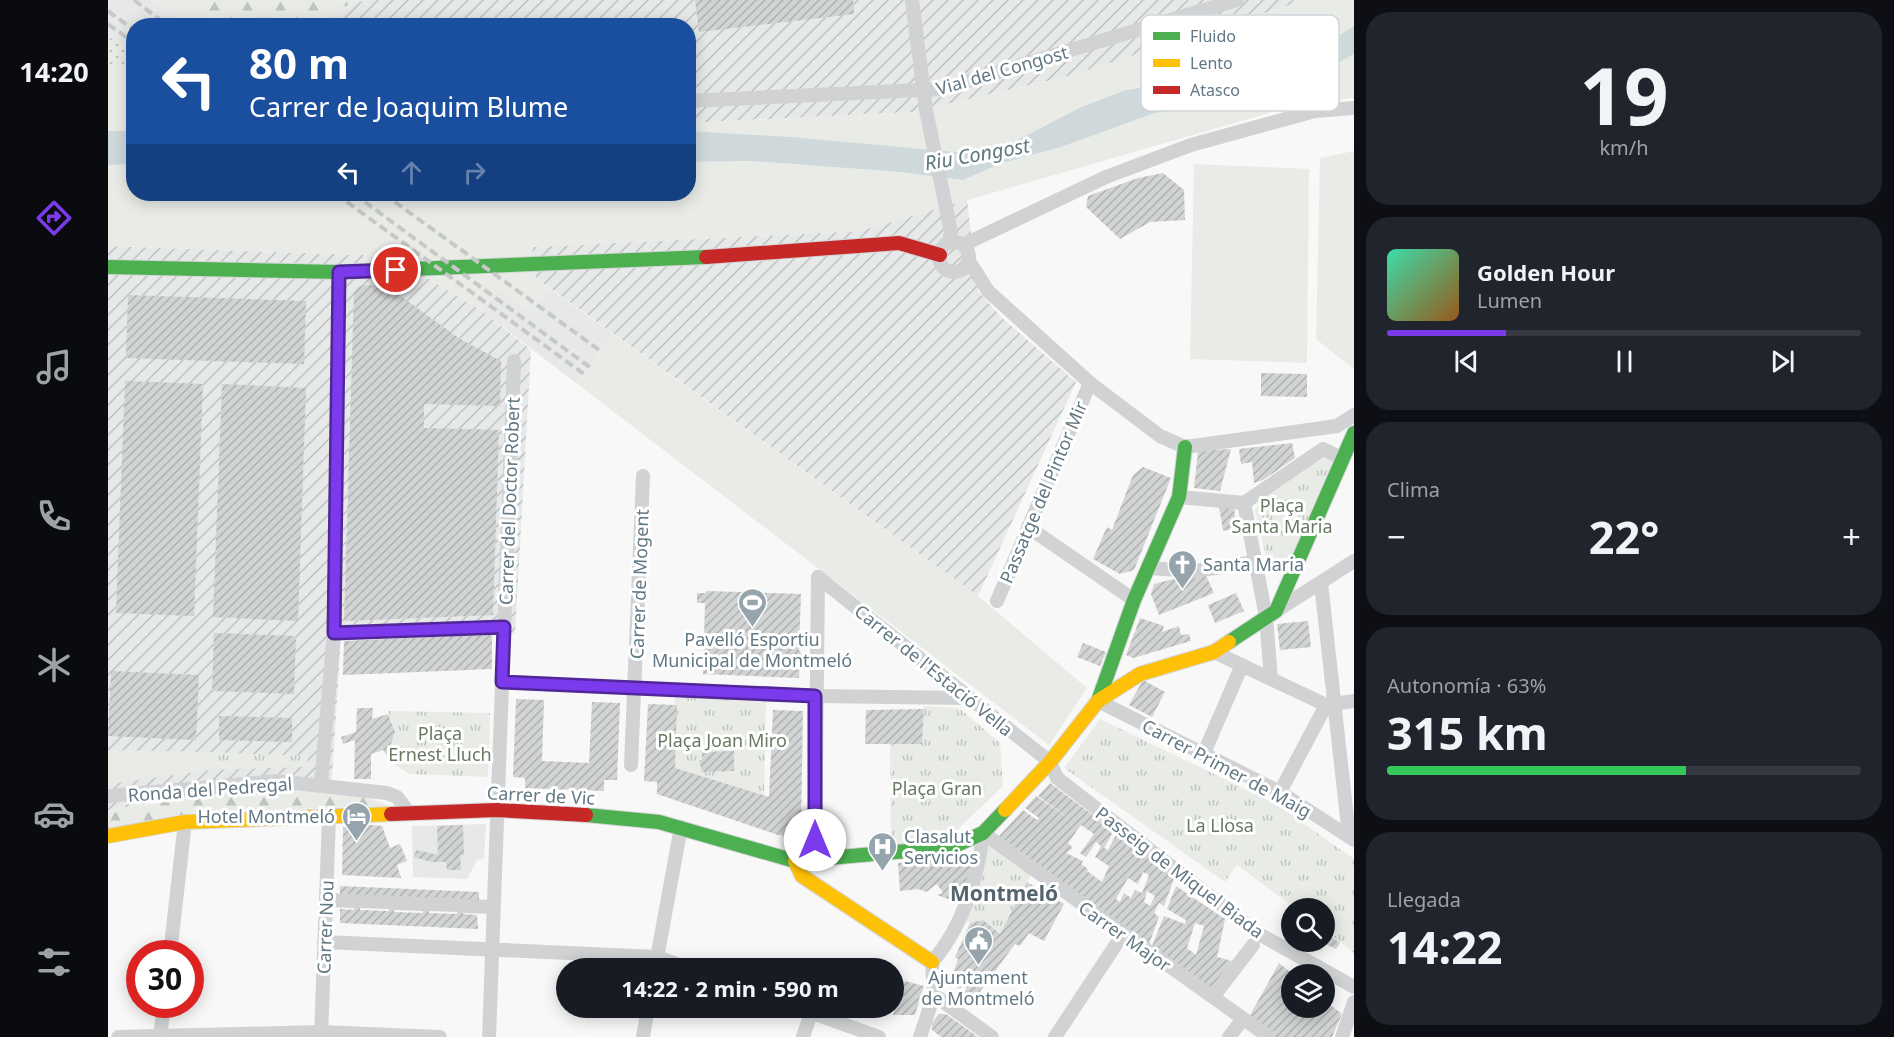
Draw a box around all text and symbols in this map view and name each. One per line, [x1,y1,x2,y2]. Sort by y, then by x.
legend [1141,15,1339,111]
text: Fluido [1190,25,1236,47]
text: 80 m [249,34,349,91]
street label: Vial del Congost [933,40,1071,100]
icon: left [150,42,228,120]
text: 19 [1579,42,1669,148]
text: Lento [1190,52,1233,74]
text: 14:20 [19,53,89,90]
text: Atasco [1190,79,1240,101]
text: Carrer de Joaquim Blume [249,88,568,125]
water label: Riu Congost [922,131,1033,177]
text: km/h [1599,134,1649,161]
icon: left [332,156,365,189]
icon: ahead [395,156,428,189]
icon: right [458,156,491,189]
icon: directions [33,197,75,239]
pin [370,244,421,295]
icon: arrive [379,253,412,286]
text: Golden Hour [1477,257,1615,287]
text: Lumen [1477,287,1542,314]
icon: previous [1450,345,1483,378]
icon: pause [1608,345,1641,378]
icon: next [1766,345,1799,378]
icon: music [33,346,75,388]
street label: Carrer del Doctor Robert [493,396,525,605]
street label: Passatge del Pintor Mir [994,397,1093,587]
text: Clima [1387,476,1440,503]
park label: Plaça Santa Maria [1232,493,1332,538]
icon: phone [33,495,75,537]
text: 22° [1589,506,1659,567]
street label: Carrer de Mogent [624,508,654,659]
text: − [1387,514,1406,559]
text: + [1842,514,1861,559]
church icon: Santa Maria [1166,548,1198,590]
place label: Santa Maria [1203,552,1304,576]
sports icon: Pavelló Esportiu Municipal de Montmeló [736,586,768,628]
street label: Carrer de l'Estació Vella [850,599,1018,741]
place label: Pavelló Esportiu Municipal de Montmeló [652,627,852,672]
icon: climate [33,644,75,686]
text: Autonomía · 63% [1387,672,1546,699]
text: 315 km [1387,702,1548,763]
street label: Carrer Primer de Maig [1138,713,1316,823]
park label: Plaça Ernest Lluch [388,721,492,766]
park label: Plaça Joan Miro [657,728,787,752]
street label: Ronda del Pedregal [127,771,293,807]
park label: Plaça Gran [892,776,982,800]
street label: Carrer de Vic [486,780,596,810]
icon: car [33,793,75,835]
hotel icon: Hotel Montmeló [340,800,372,842]
street label: Passeig de Miquel Biada [1091,801,1269,943]
place label: Hotel Montmeló [197,804,335,828]
position arrow [783,808,847,872]
park label: La Llosa [1186,813,1254,837]
place label: Clasalut Servicios [904,824,978,869]
hospital icon: Clasalut Servicios [867,830,899,872]
district label: Montmeló [950,879,1058,907]
street label: Carrer Nou [311,880,339,974]
text: Llegada [1387,886,1461,913]
street label: Carrer Major [1074,895,1176,977]
map controls [1281,898,1335,1018]
button: search [1281,898,1335,952]
text: 14:22 [1387,916,1503,977]
public building icon: Ajuntament de Montmeló [962,924,994,966]
speed limit sign: 30 [126,940,204,1018]
icon: filters [33,941,75,983]
button: layers [1281,964,1335,1018]
place label: Ajuntament de Montmeló [921,965,1035,1010]
text: 14:22 · 2 min · 590 m [621,973,839,1003]

